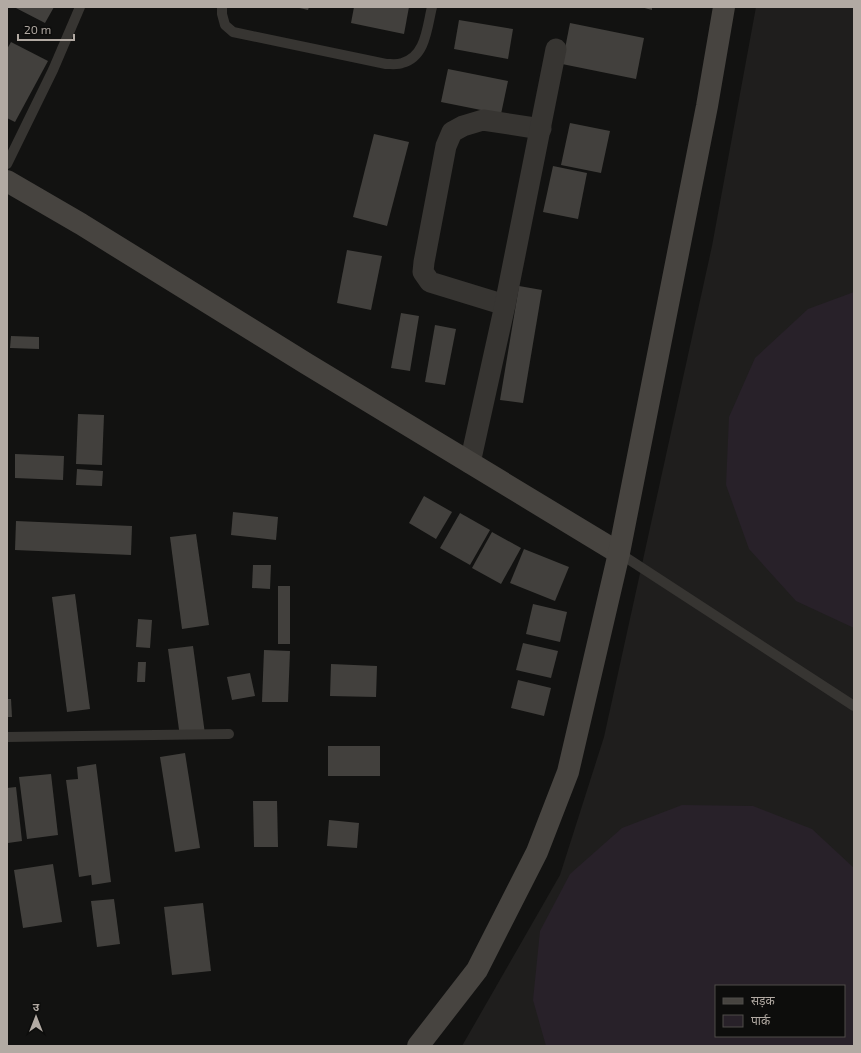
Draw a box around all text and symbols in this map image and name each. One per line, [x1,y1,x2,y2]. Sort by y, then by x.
scale bar [18,16,74,42]
text: 20 m [24,22,51,36]
legend [715,985,845,1037]
text: सड़क [751,993,776,1008]
north arrow [16,997,56,1037]
text: उ [33,1000,40,1013]
text: पार्क [751,1013,771,1027]

